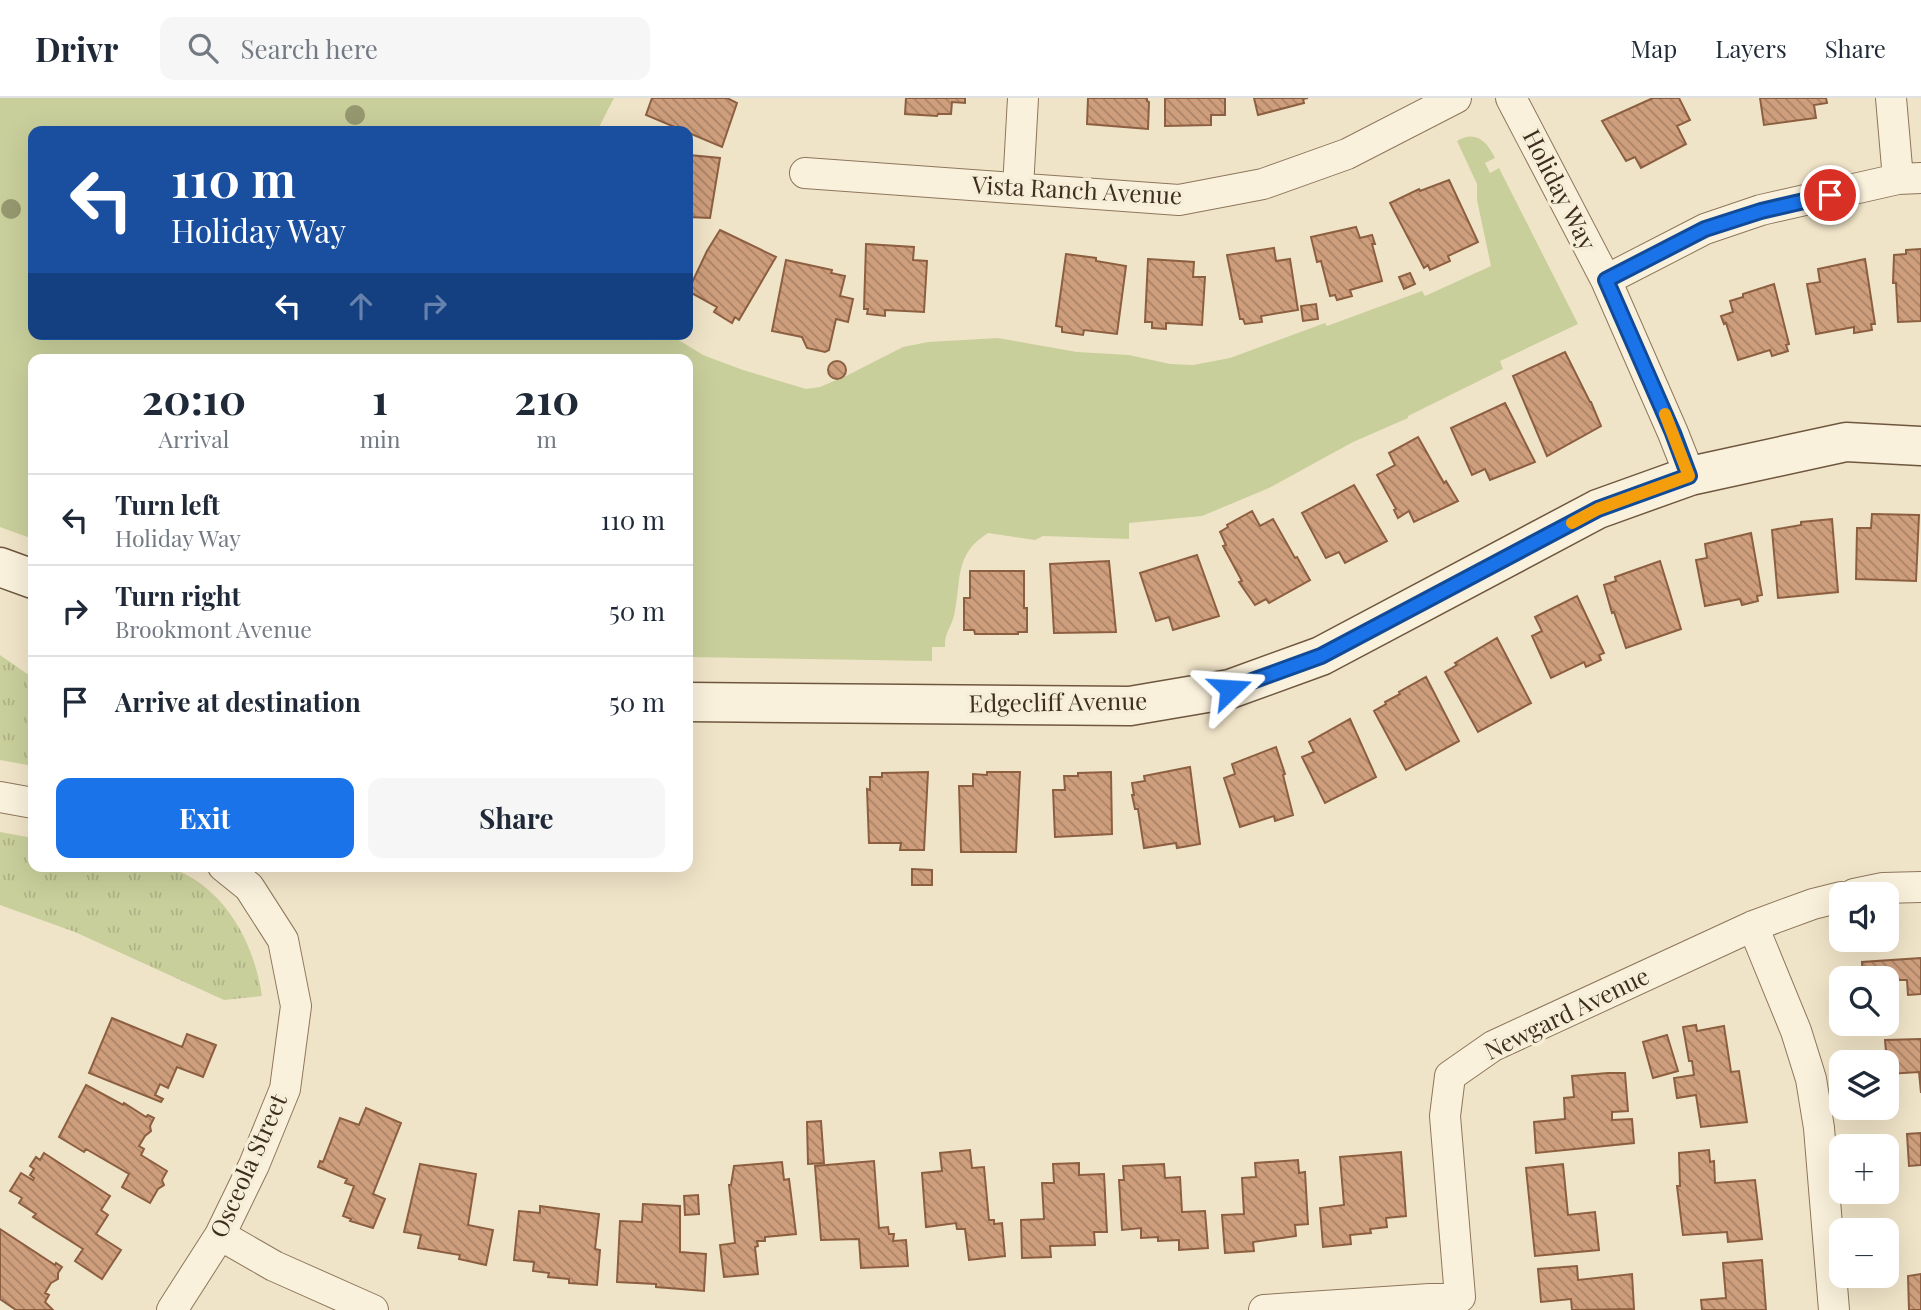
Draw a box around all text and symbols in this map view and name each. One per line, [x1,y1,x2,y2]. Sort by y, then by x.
search box [160,17,650,80]
text: Drivr [35,26,118,70]
icon: search [184,29,222,67]
text: Search here [240,31,378,66]
text: Map [1631,32,1677,64]
text: Layers [1715,32,1787,64]
text: Share [1825,32,1886,64]
street label: Holiday Way [1517,123,1605,255]
text: 110 m [171,145,296,210]
icon: left [56,154,147,245]
pin [1800,165,1860,225]
street label: Vista Ranch Avenue [970,167,1183,210]
icon: arrive [1811,176,1849,214]
text: Holiday Way [171,208,346,251]
icon: left [269,287,307,325]
icon: ahead [342,287,380,325]
icon: right [415,287,453,325]
text: 20:10 [142,370,246,426]
text: 1 [372,370,388,426]
text: 210 [514,370,579,426]
text: Arrival [158,423,229,454]
text: min [360,423,401,454]
text: m [537,423,557,454]
text: Turn left [115,487,220,522]
icon: left [56,501,94,539]
text: 110 m [601,502,665,537]
text: Holiday Way [115,522,241,553]
text: Turn right [115,578,241,613]
icon: right [56,592,94,630]
text: 50 m [609,593,665,628]
text: Brookmont Avenue [115,613,312,644]
position arrow [1193,652,1267,726]
icon: arrive [56,683,94,721]
street label: Edgecliff Avenue [968,683,1148,719]
text: Arrive at destination [115,684,361,719]
text: 50 m [609,684,665,719]
button: Exit [56,778,354,858]
button: Share [368,778,665,858]
map controls [1829,882,1899,1288]
button: sound [1829,882,1899,952]
street label: Newgard Avenue [1478,958,1654,1066]
button: search [1829,966,1899,1036]
button: layers [1829,1050,1899,1120]
street label: Osceola Street [201,1088,293,1242]
button: + [1829,1134,1899,1204]
button: − [1829,1218,1899,1288]

